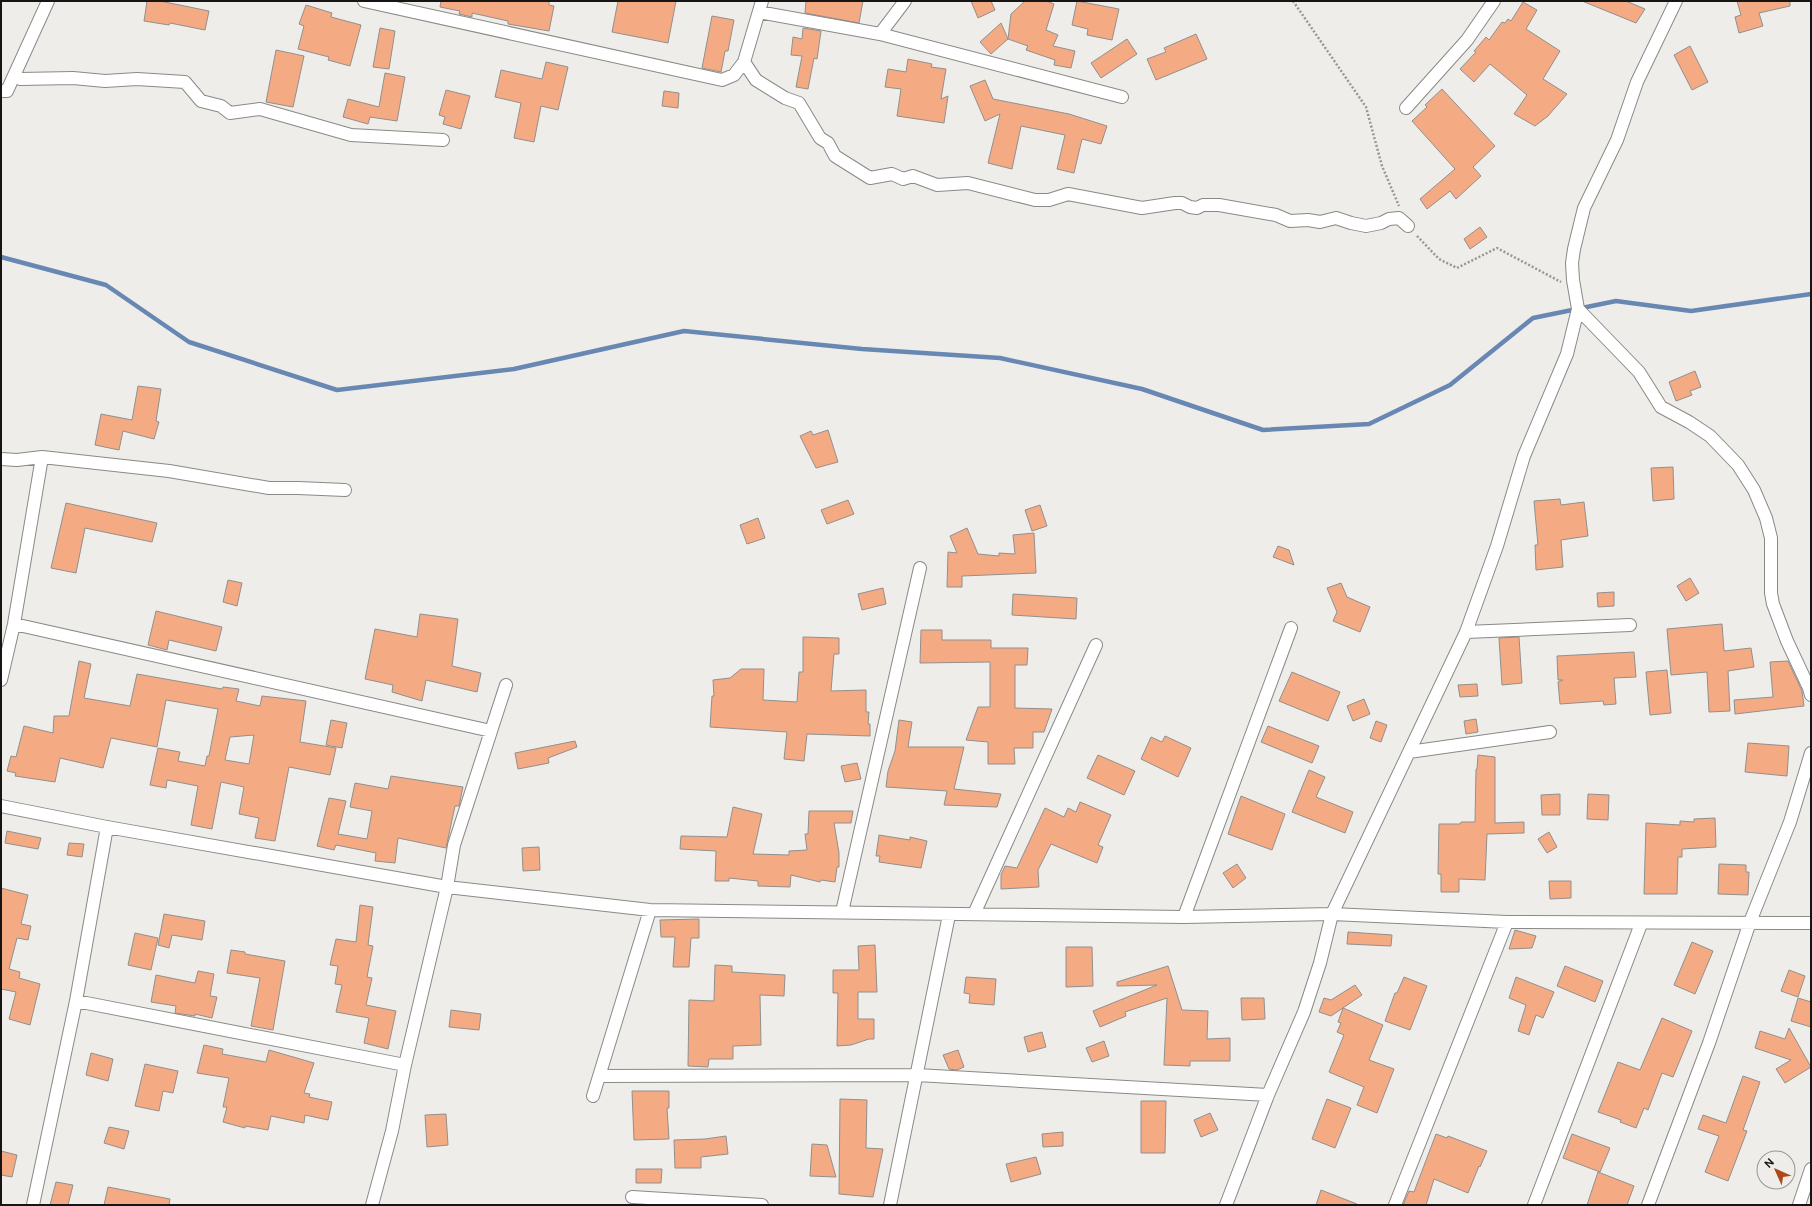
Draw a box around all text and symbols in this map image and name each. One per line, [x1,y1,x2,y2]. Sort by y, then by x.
north arrow [1756,1150,1796,1190]
text: N [1761,1155,1777,1171]

